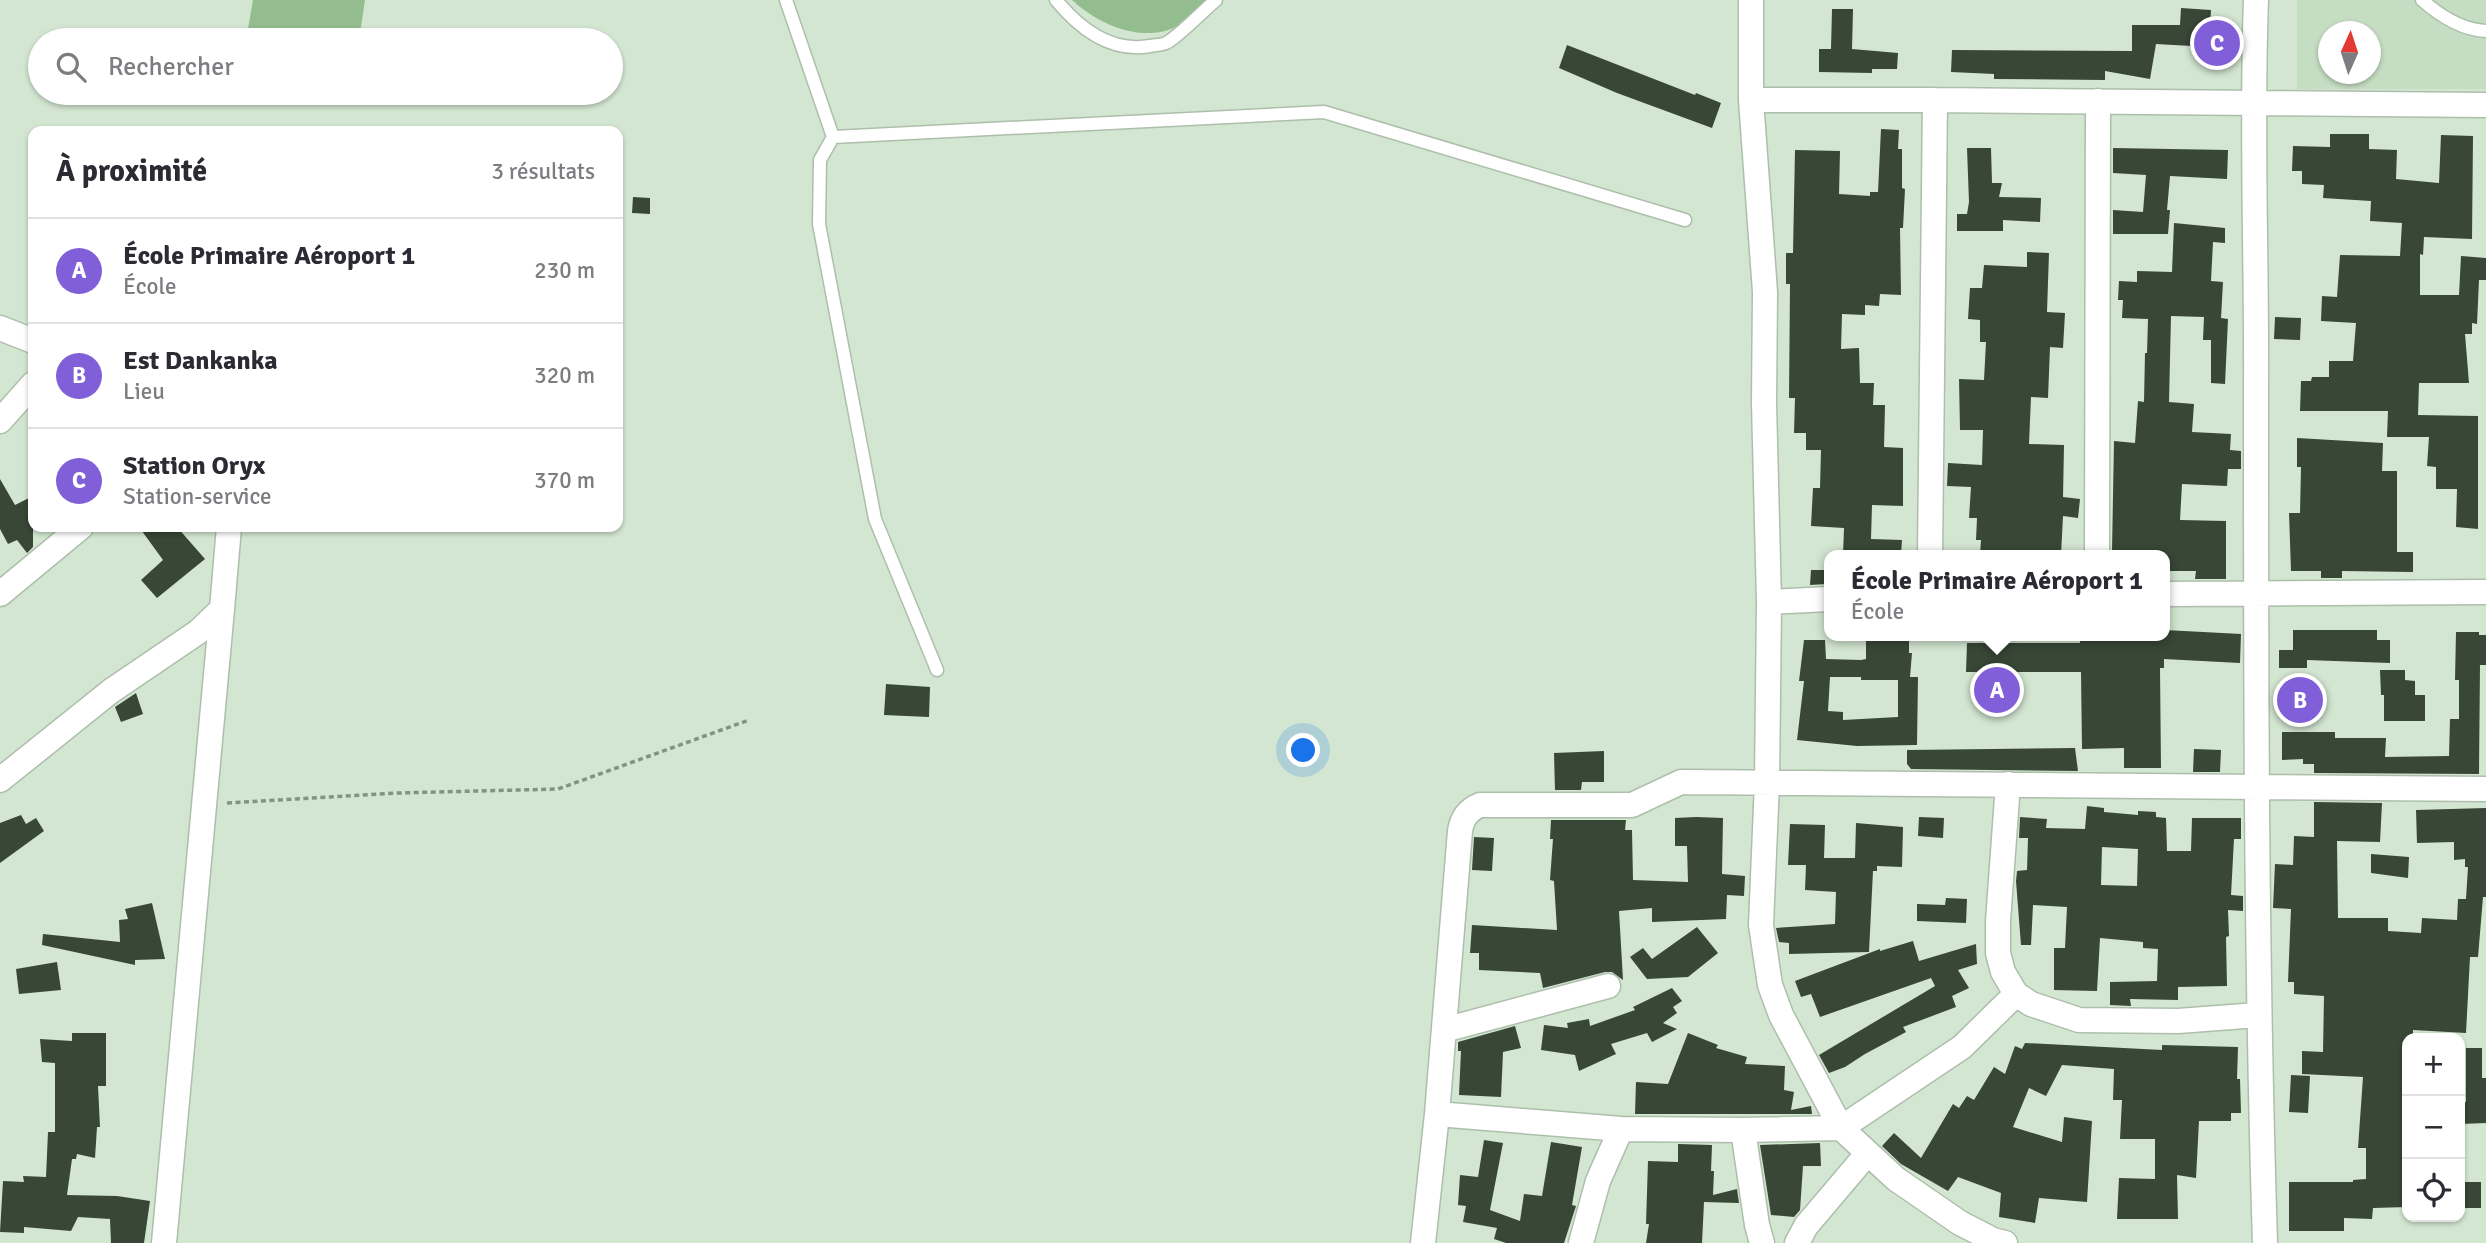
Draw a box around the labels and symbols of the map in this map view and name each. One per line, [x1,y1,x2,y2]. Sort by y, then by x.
pin: C [2194,17,2240,69]
north arrow [2318,21,2381,84]
pin: A [1974,664,2020,716]
pin: B [2277,674,2323,726]
your location [1286,733,1320,767]

